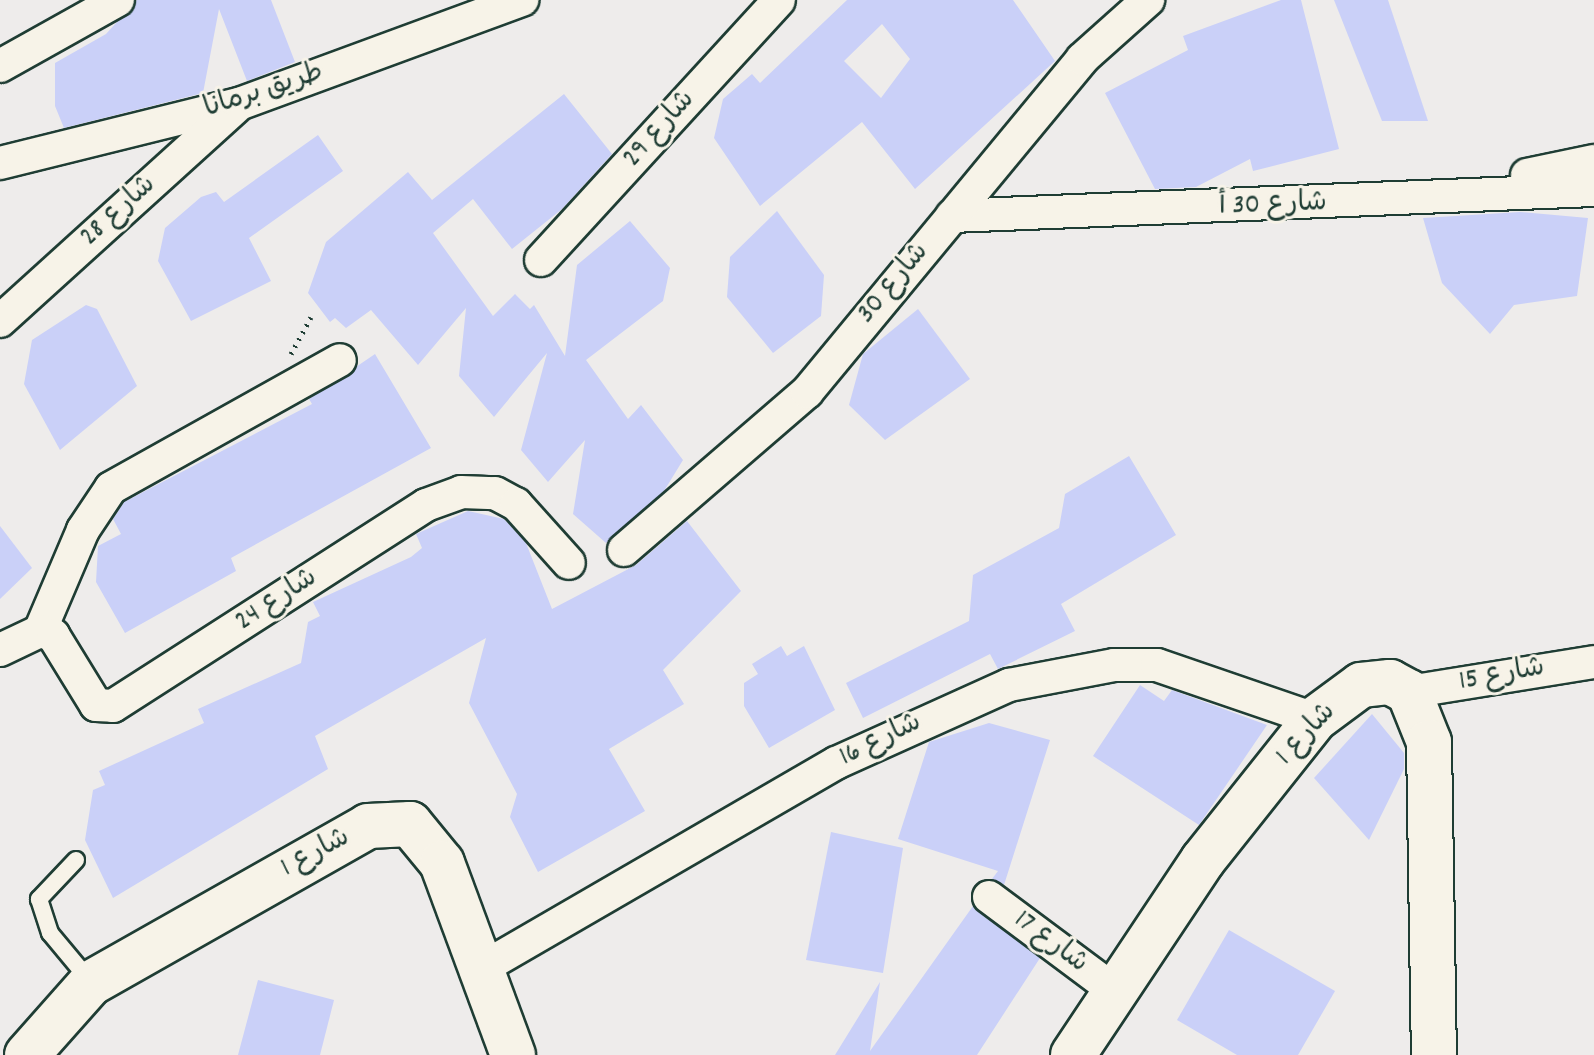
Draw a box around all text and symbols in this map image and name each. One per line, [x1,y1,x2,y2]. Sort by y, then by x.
street label: طريق برمانا [200,57,328,127]
street label: شارع 29 [617,85,703,175]
street label: شارع 28 [74,169,164,255]
street label: شارع 30 أ [1218,187,1328,225]
street label: شارع 30 [851,237,937,331]
street label: شارع 24 [230,562,324,640]
street label: شارع 15 [1457,652,1547,700]
street label: شارع 1 [1270,697,1344,773]
street label: شارع 16 [835,707,927,775]
street label: شارع 1 [276,822,356,886]
street label: شارع 17 [1006,904,1094,982]

